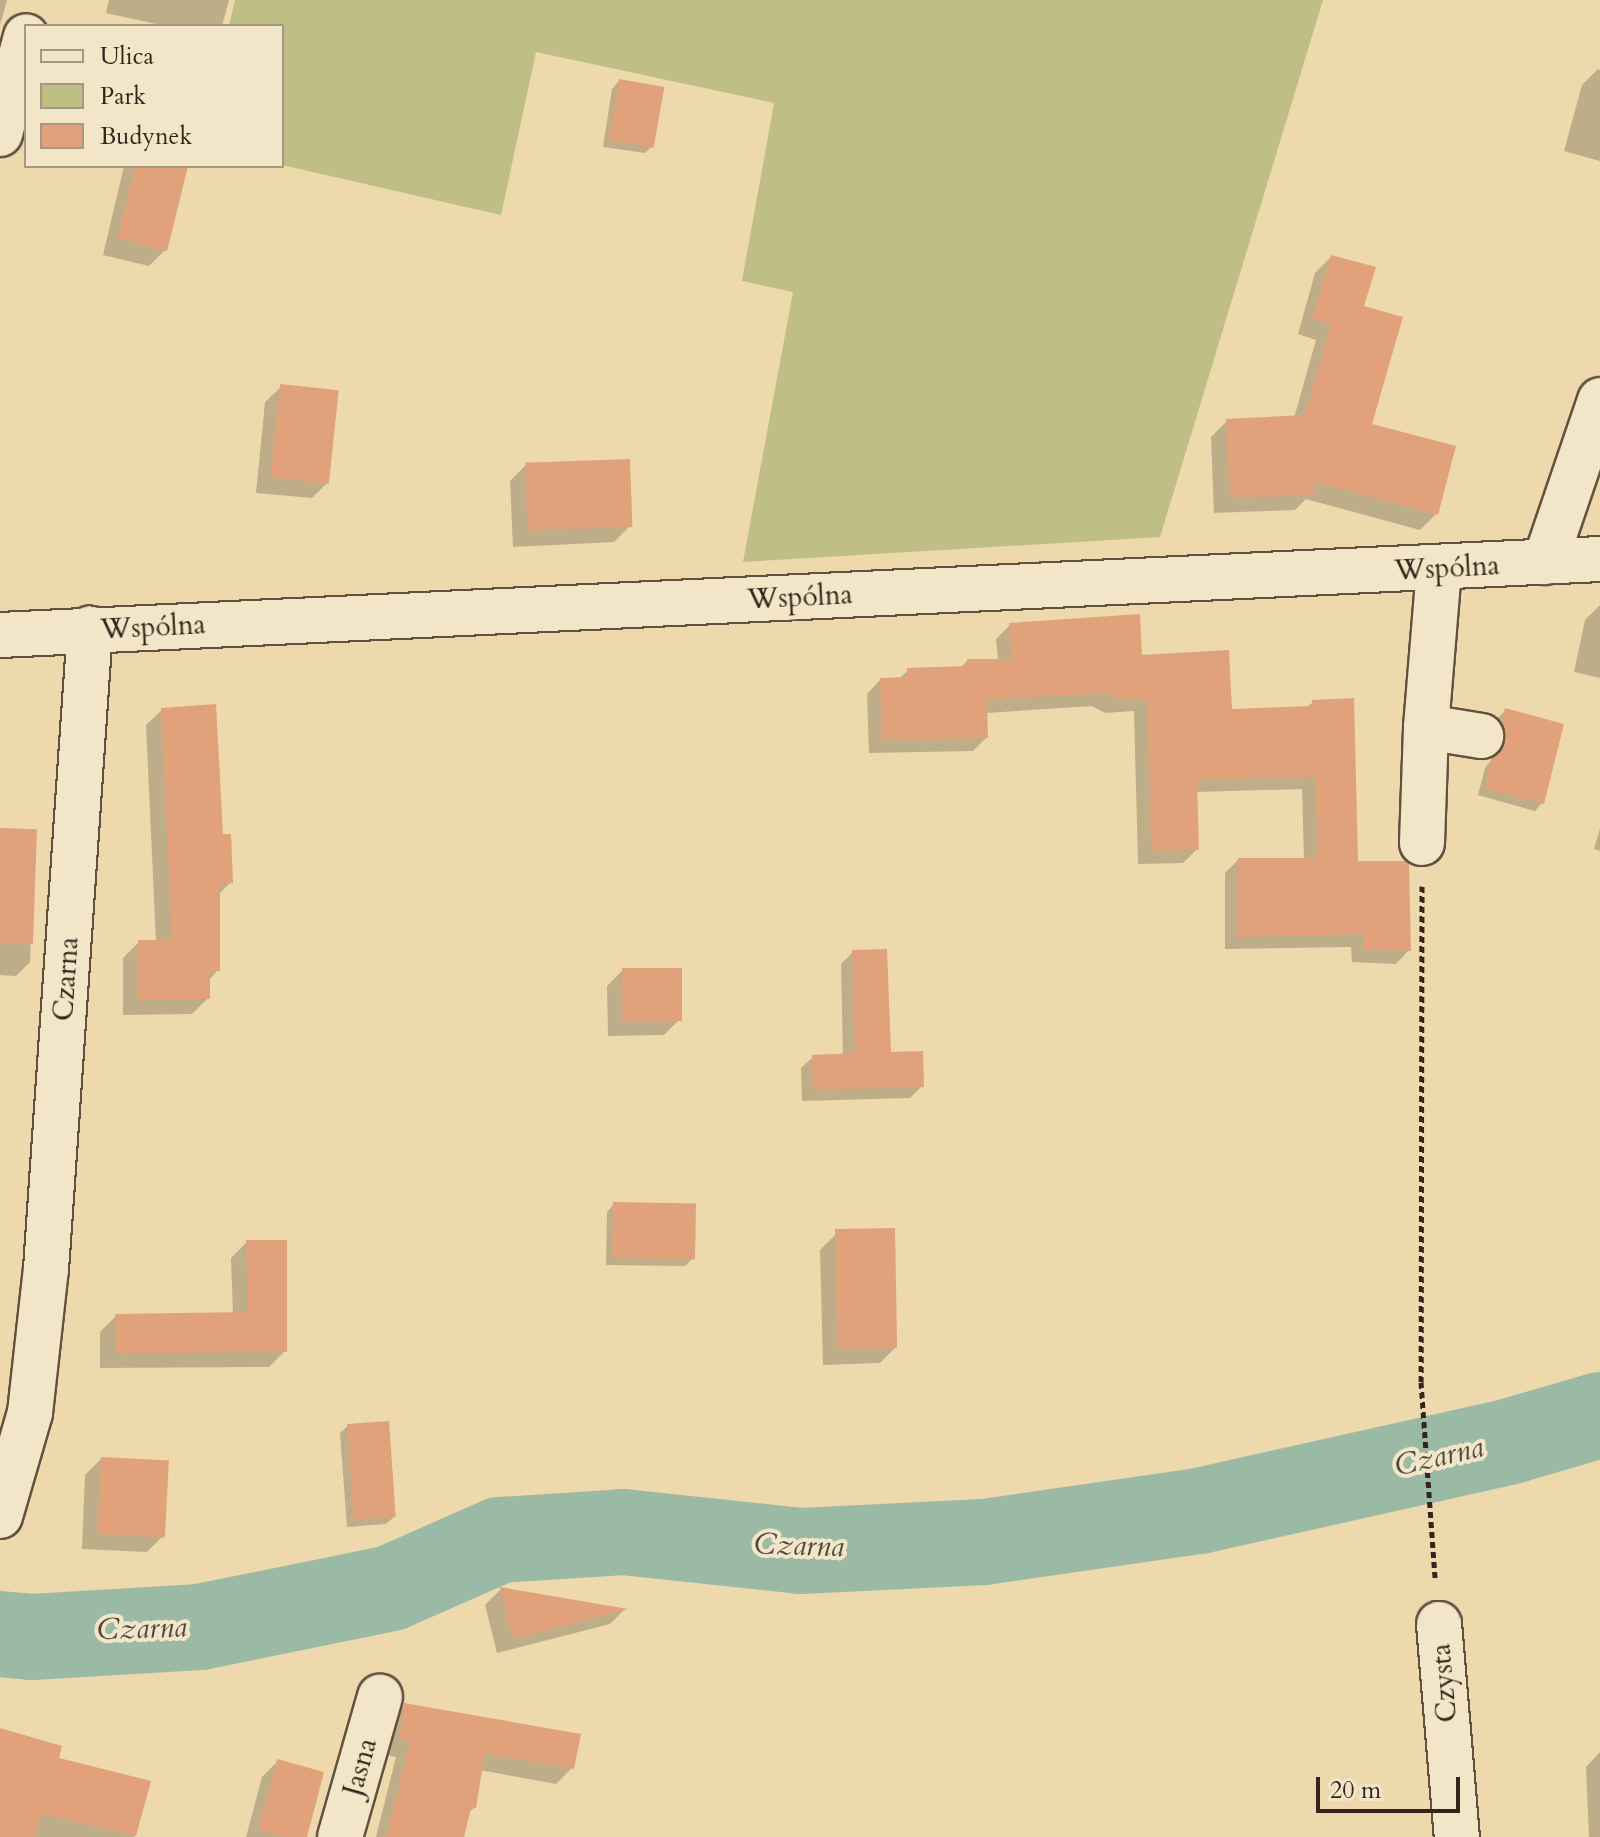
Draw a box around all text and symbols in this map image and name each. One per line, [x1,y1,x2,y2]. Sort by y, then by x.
legend [24,24,284,168]
text: Ulica [100,40,154,73]
text: Park [100,80,146,113]
text: Budynek [100,120,192,153]
street label: Wspólna [1393,548,1501,588]
street label: Wspólna [746,577,854,617]
street label: Wspólna [99,607,207,647]
street label: Czarna [46,936,86,1022]
water label: Czarna [1391,1429,1487,1485]
water label: Czarna [753,1526,845,1566]
water label: Czarna [96,1609,188,1649]
street label: Czysta [1424,1642,1464,1724]
street label: Jasna [336,1734,384,1800]
scale bar [1320,1761,1464,1811]
text: 20 m [1330,1774,1381,1807]

